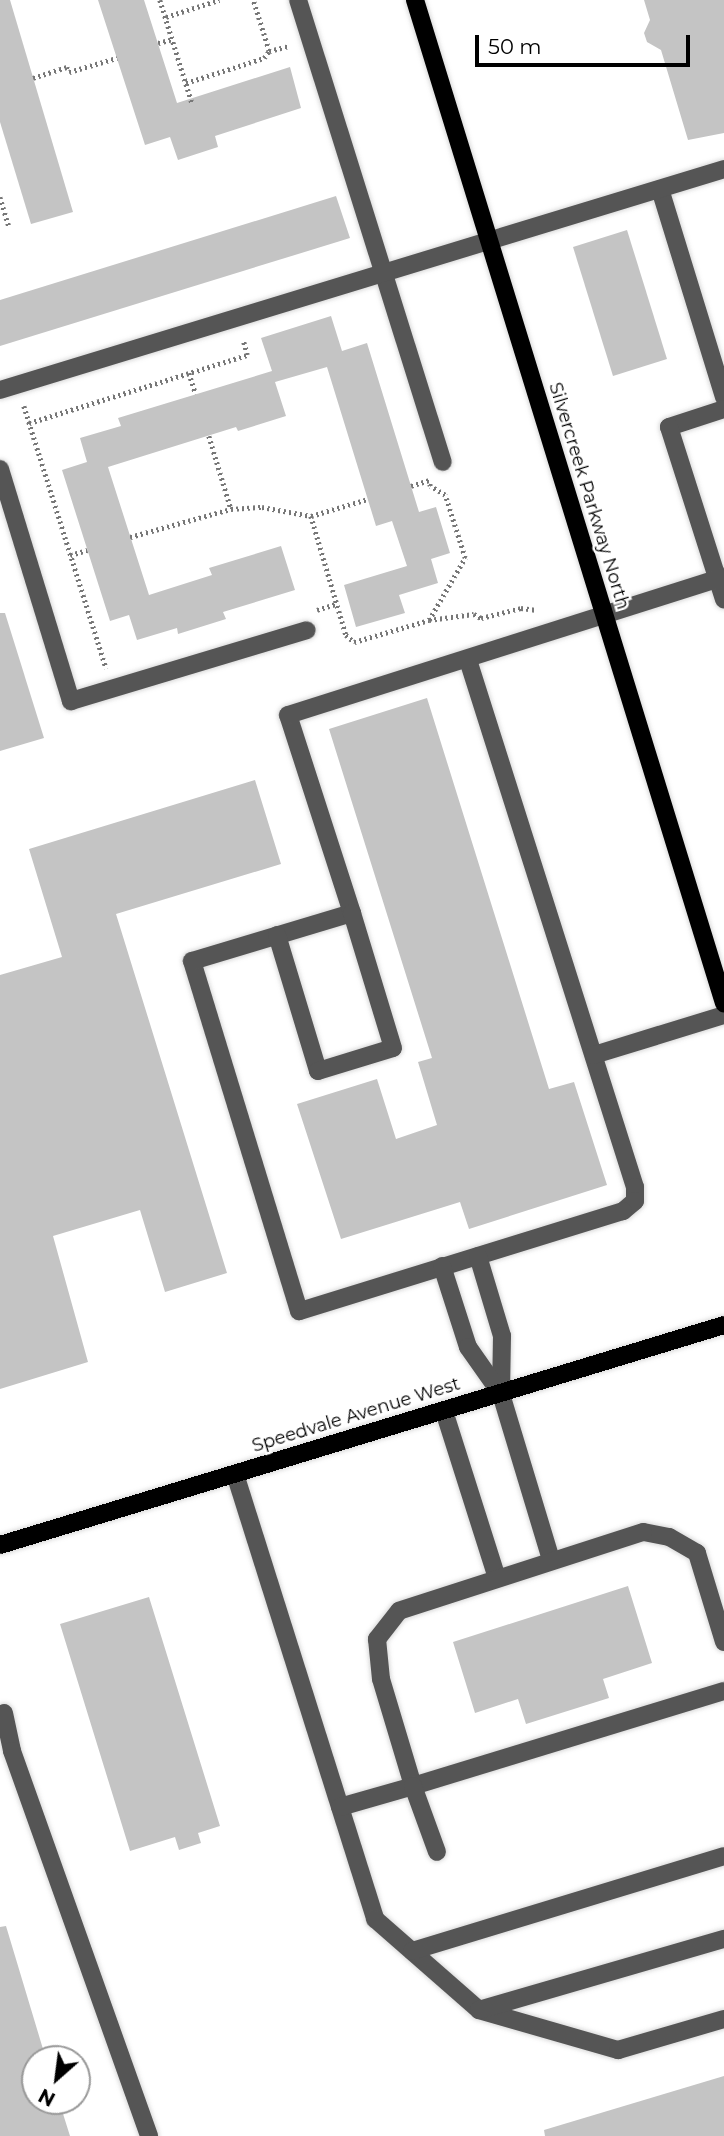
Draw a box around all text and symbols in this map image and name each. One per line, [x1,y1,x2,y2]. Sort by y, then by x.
scale bar [479,21,694,65]
text: 50 m [488,34,542,59]
street label: Silvercreek Parkway North [544,380,634,612]
street label: Speedvale Avenue West [249,1373,463,1457]
north arrow [21,2045,91,2115]
text: N [35,2083,59,2111]

